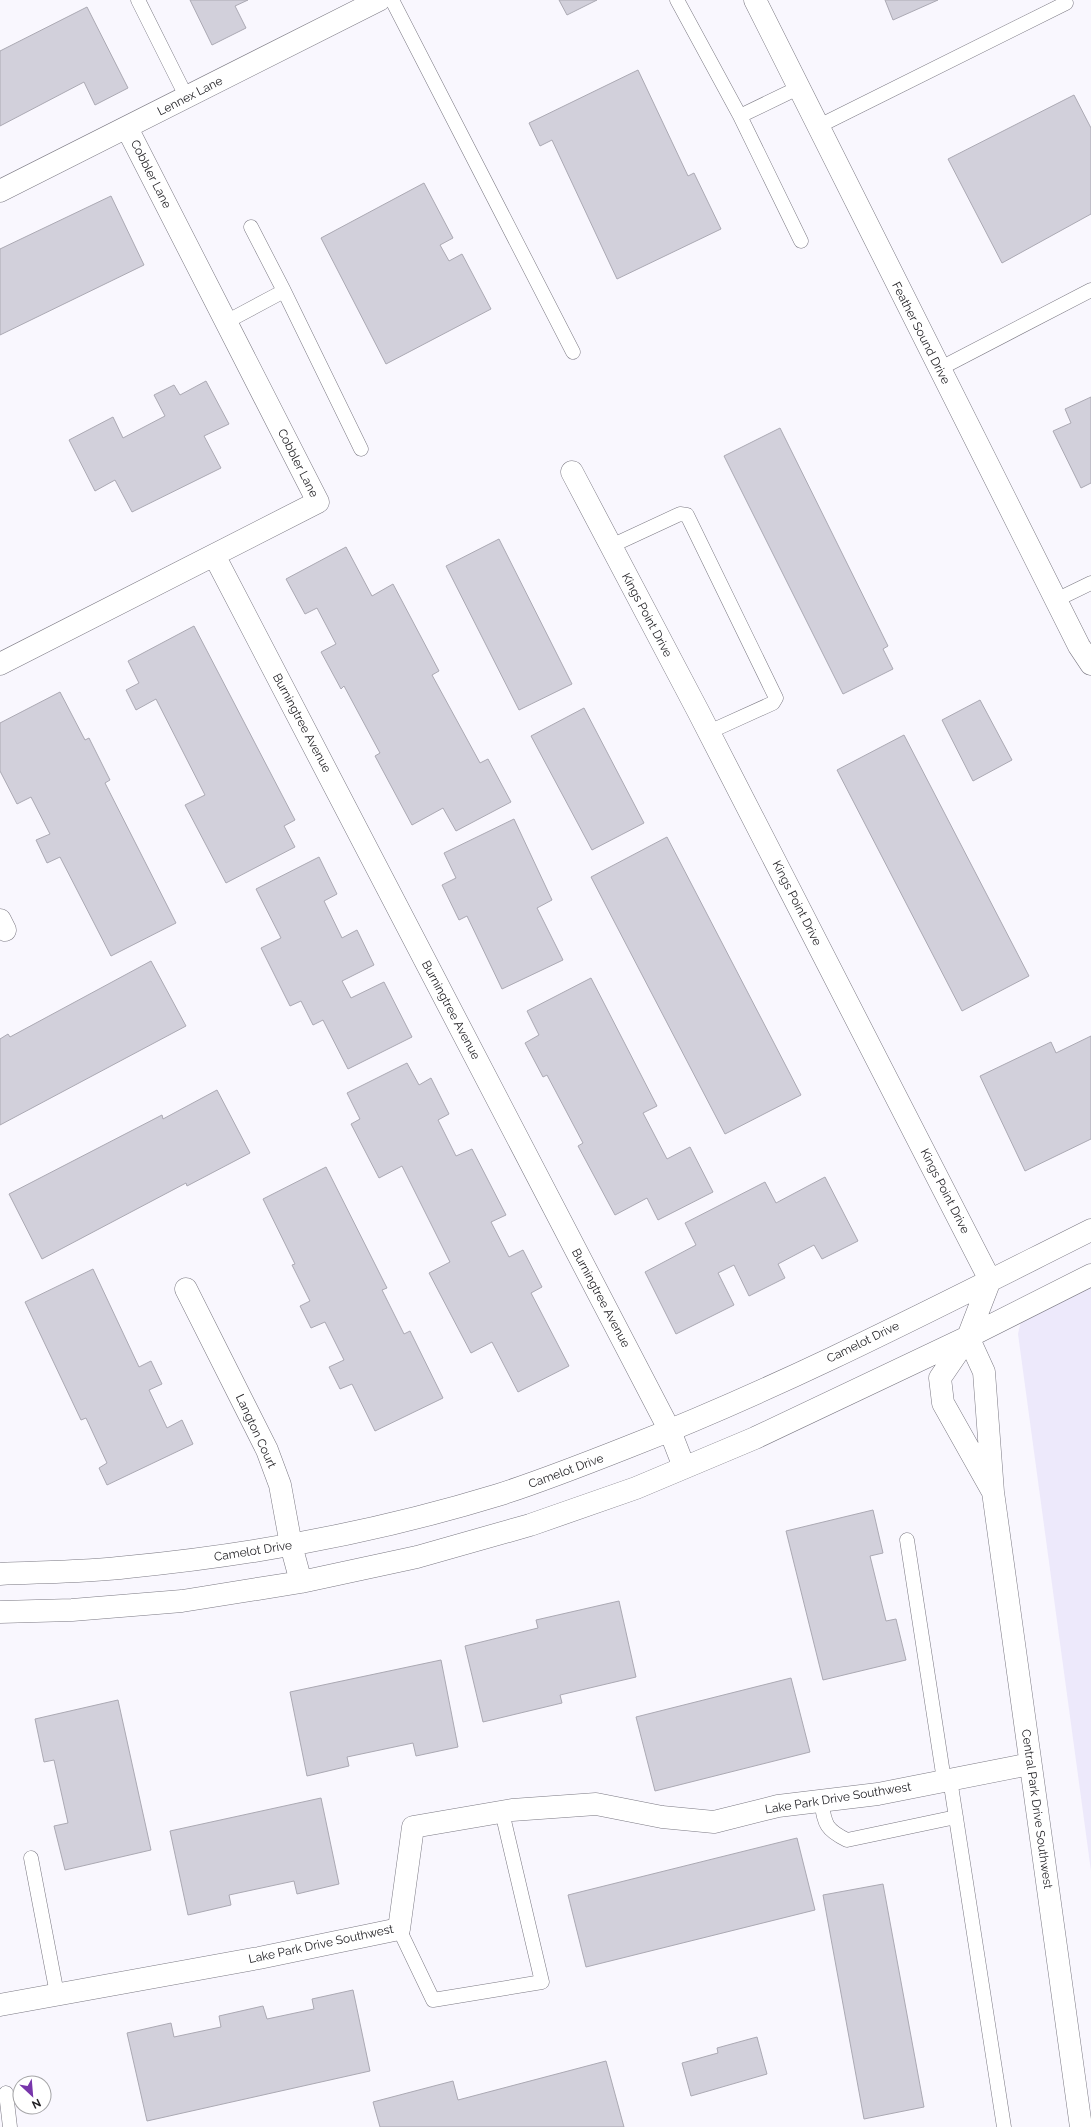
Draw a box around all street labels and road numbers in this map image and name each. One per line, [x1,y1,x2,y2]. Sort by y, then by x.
street label: Lennex Lane [155,74,225,118]
street label: Cobbler Lane [128,137,174,211]
street label: Feather Sound Drive [889,279,953,387]
street label: Cobbler Lane [275,426,321,500]
street label: Kings Point Drive [619,570,675,660]
street label: Burningtree Avenue [270,671,334,775]
street label: Kings Point Drive [770,858,824,948]
street label: Burningtree Avenue [419,958,483,1062]
street label: Kings Point Drive [918,1146,972,1236]
street label: Burningtree Avenue [569,1246,633,1350]
street label: Camelot Drive [824,1318,902,1366]
street label: Langton Court [233,1392,279,1470]
street label: Camelot Drive [527,1451,605,1491]
street label: Camelot Drive [213,1538,293,1564]
street label: Central Park Drive Southwest [1019,1728,1055,1890]
street label: Lake Park Drive Southwest [764,1780,912,1816]
street label: Lake Park Drive Southwest [247,1922,395,1966]

